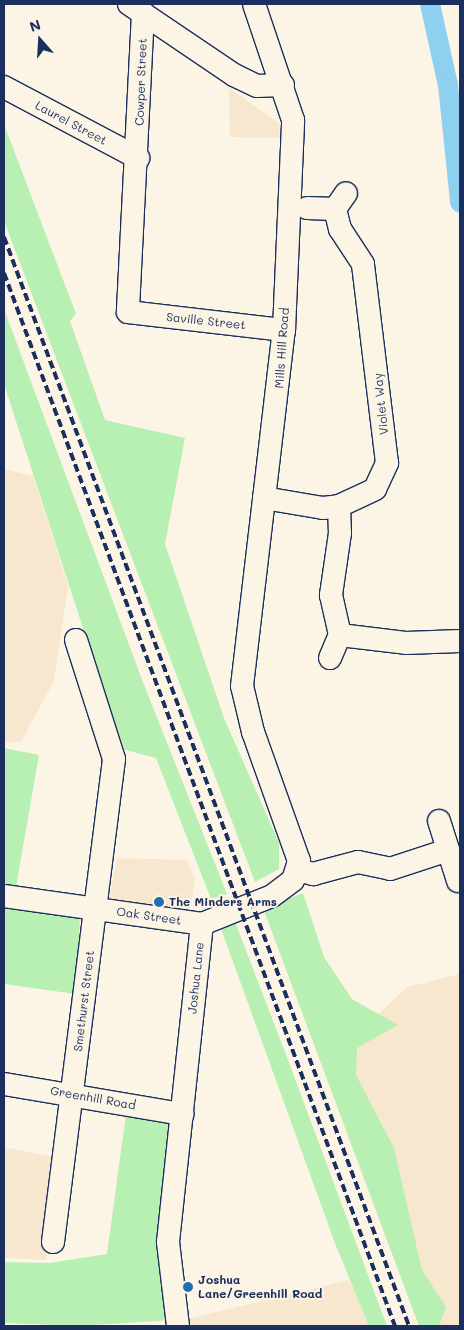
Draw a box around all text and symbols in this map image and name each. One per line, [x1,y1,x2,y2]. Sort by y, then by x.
north arrow [15,15,65,65]
text: N [27,15,43,36]
street label: Cowper Street [132,38,150,126]
street label: Laurel Street [33,98,109,148]
street label: Mills Hill Road [272,307,292,389]
street label: Saville Street [166,310,246,332]
street label: Violet Way [371,372,391,436]
place label: The Minders Arms [169,895,277,909]
marker: The Minders Arms [153,896,165,908]
street label: Oak Street [116,904,182,928]
street label: Joshua Lane [185,941,207,1015]
street label: Smethurst Street [71,950,97,1052]
street label: Greenhill Road [49,1083,137,1113]
place label: Joshua Lane/Greenhill Road [198,1273,322,1301]
marker: Joshua Lane/Greenhill Road [182,1281,194,1293]

